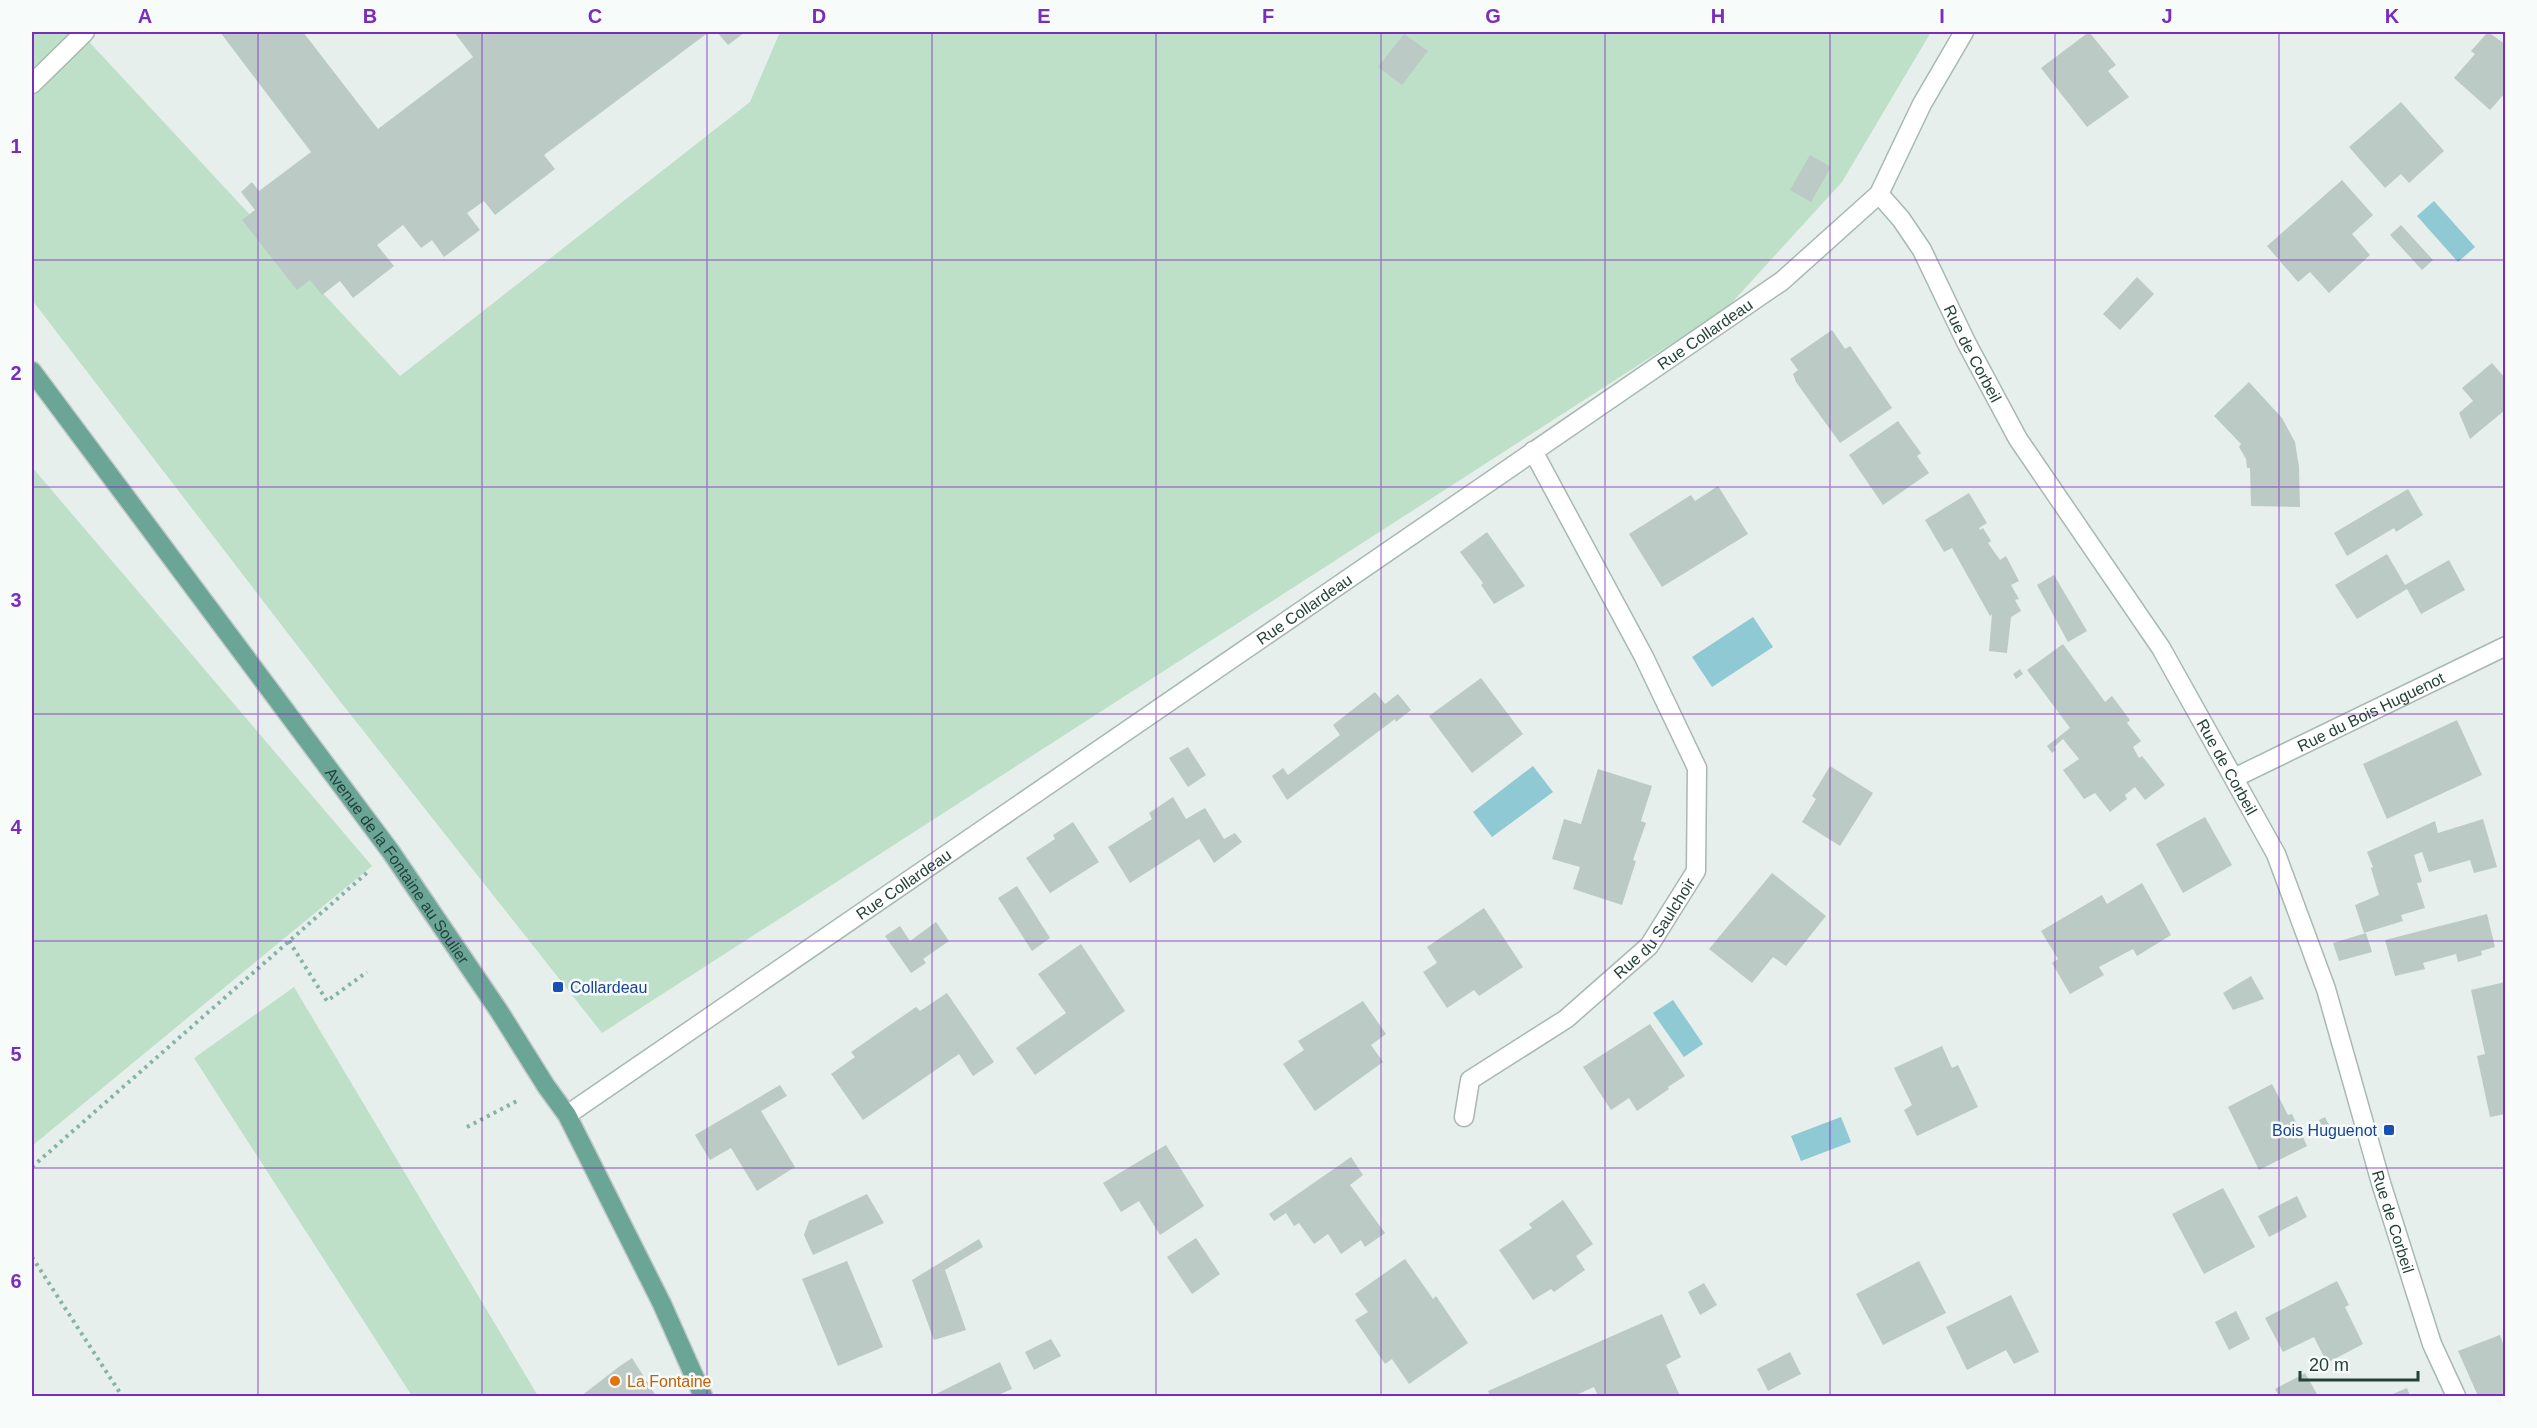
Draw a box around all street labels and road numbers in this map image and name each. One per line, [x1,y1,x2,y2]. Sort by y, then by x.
street label: Rue Collardeau [1654,296,1755,373]
street label: Rue de Corbeil [1941,302,2005,405]
street label: Rue Collardeau [1253,571,1355,648]
street label: Rue du Bois Huguenot [2295,669,2447,754]
street label: Rue de Corbeil [2194,716,2261,818]
street label: Avenue de la Fontaine au Soulier [322,764,473,967]
street label: Rue Collardeau [853,846,954,923]
street label: Rue du Saulchoir [1610,874,1698,982]
street label: Rue de Corbeil [2369,1168,2417,1275]

